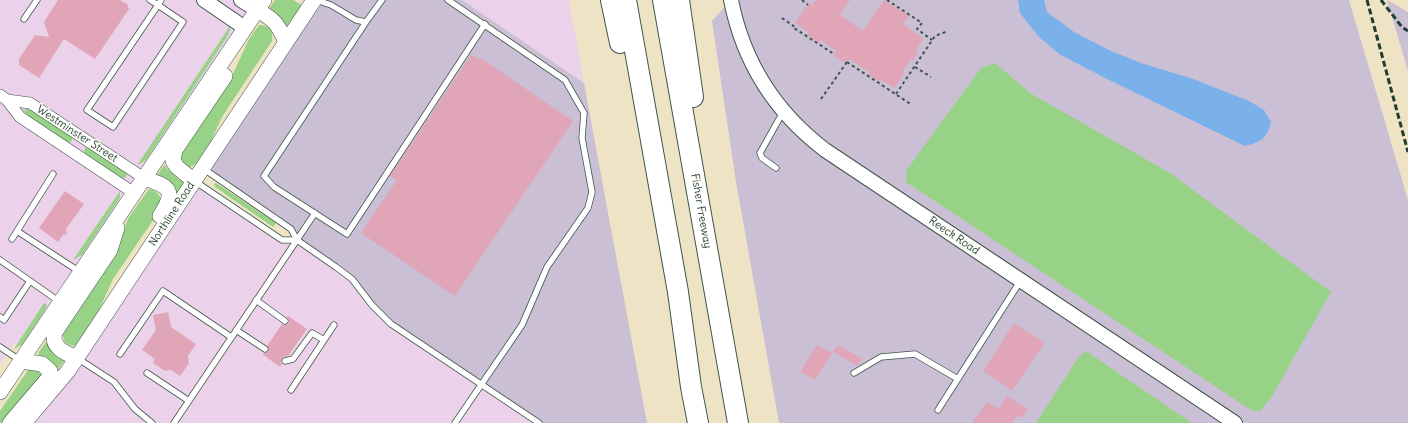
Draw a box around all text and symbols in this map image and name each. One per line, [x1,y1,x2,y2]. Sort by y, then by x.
street label: Westminster Street [34,103,120,165]
street label: Fisher Freeway [688,172,714,250]
street label: Northline Road [146,179,198,249]
street label: Reeck Road [926,214,982,258]

